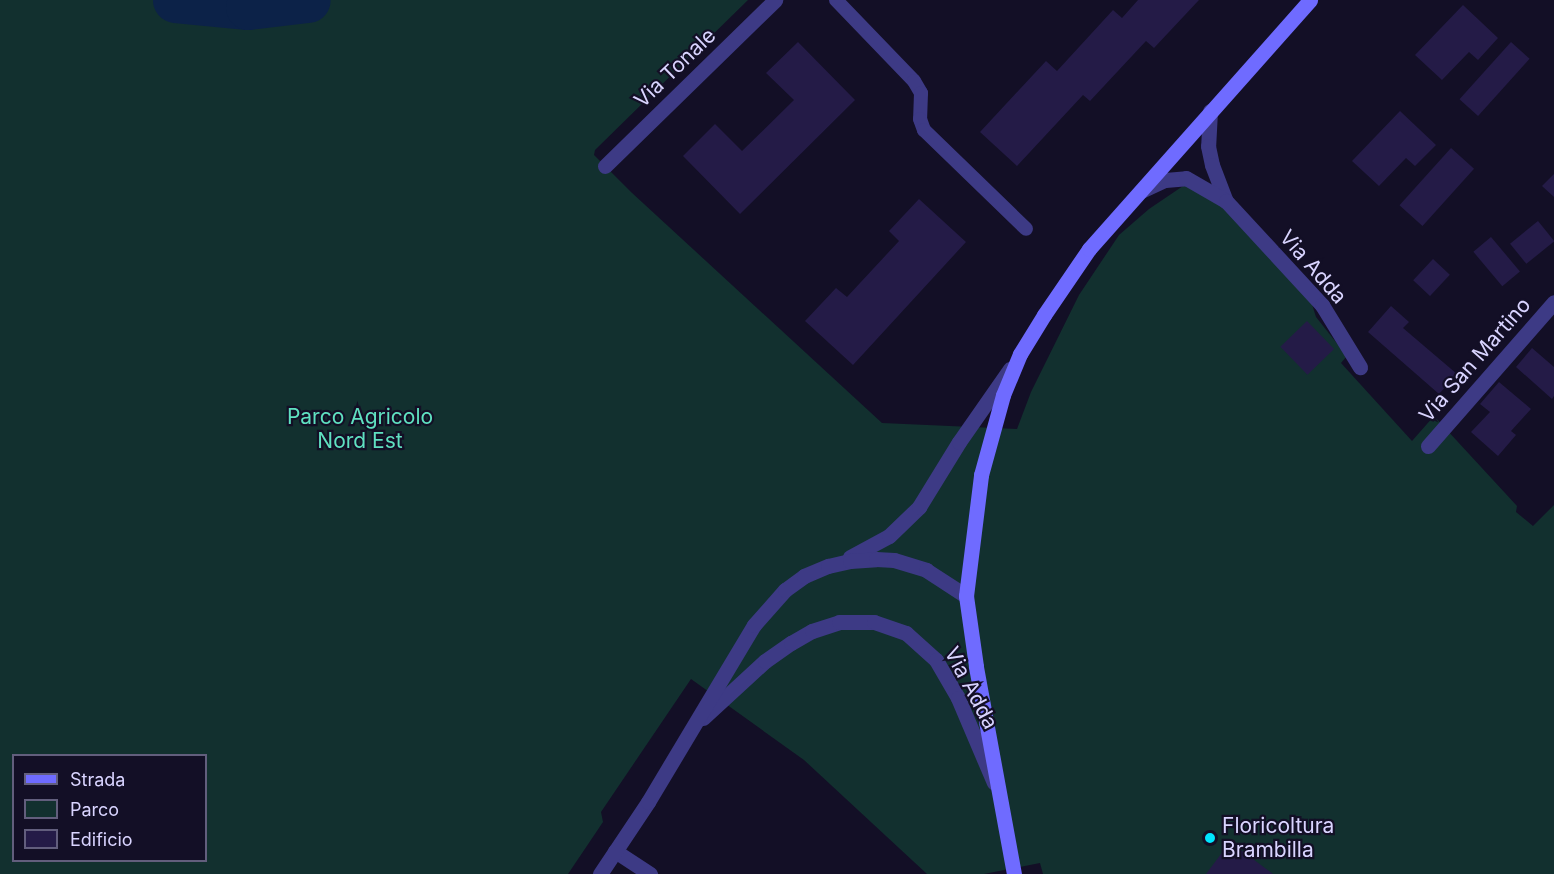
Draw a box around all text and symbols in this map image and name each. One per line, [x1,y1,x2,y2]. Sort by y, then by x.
street label: Via Tonale [629,23,721,113]
street label: Via Adda [1274,225,1352,309]
street label: Via San Martino [1414,293,1536,427]
park label: Parco Agricolo Nord Est [287,404,433,454]
street label: Via Adda [939,643,1003,733]
legend [12,754,207,862]
text: Strada [70,769,125,790]
text: Parco [70,799,119,820]
place label: Floricoltura Brambilla [1222,813,1334,863]
text: Edificio [70,829,133,850]
marker: Floricoltura Brambilla [1203,831,1217,845]

